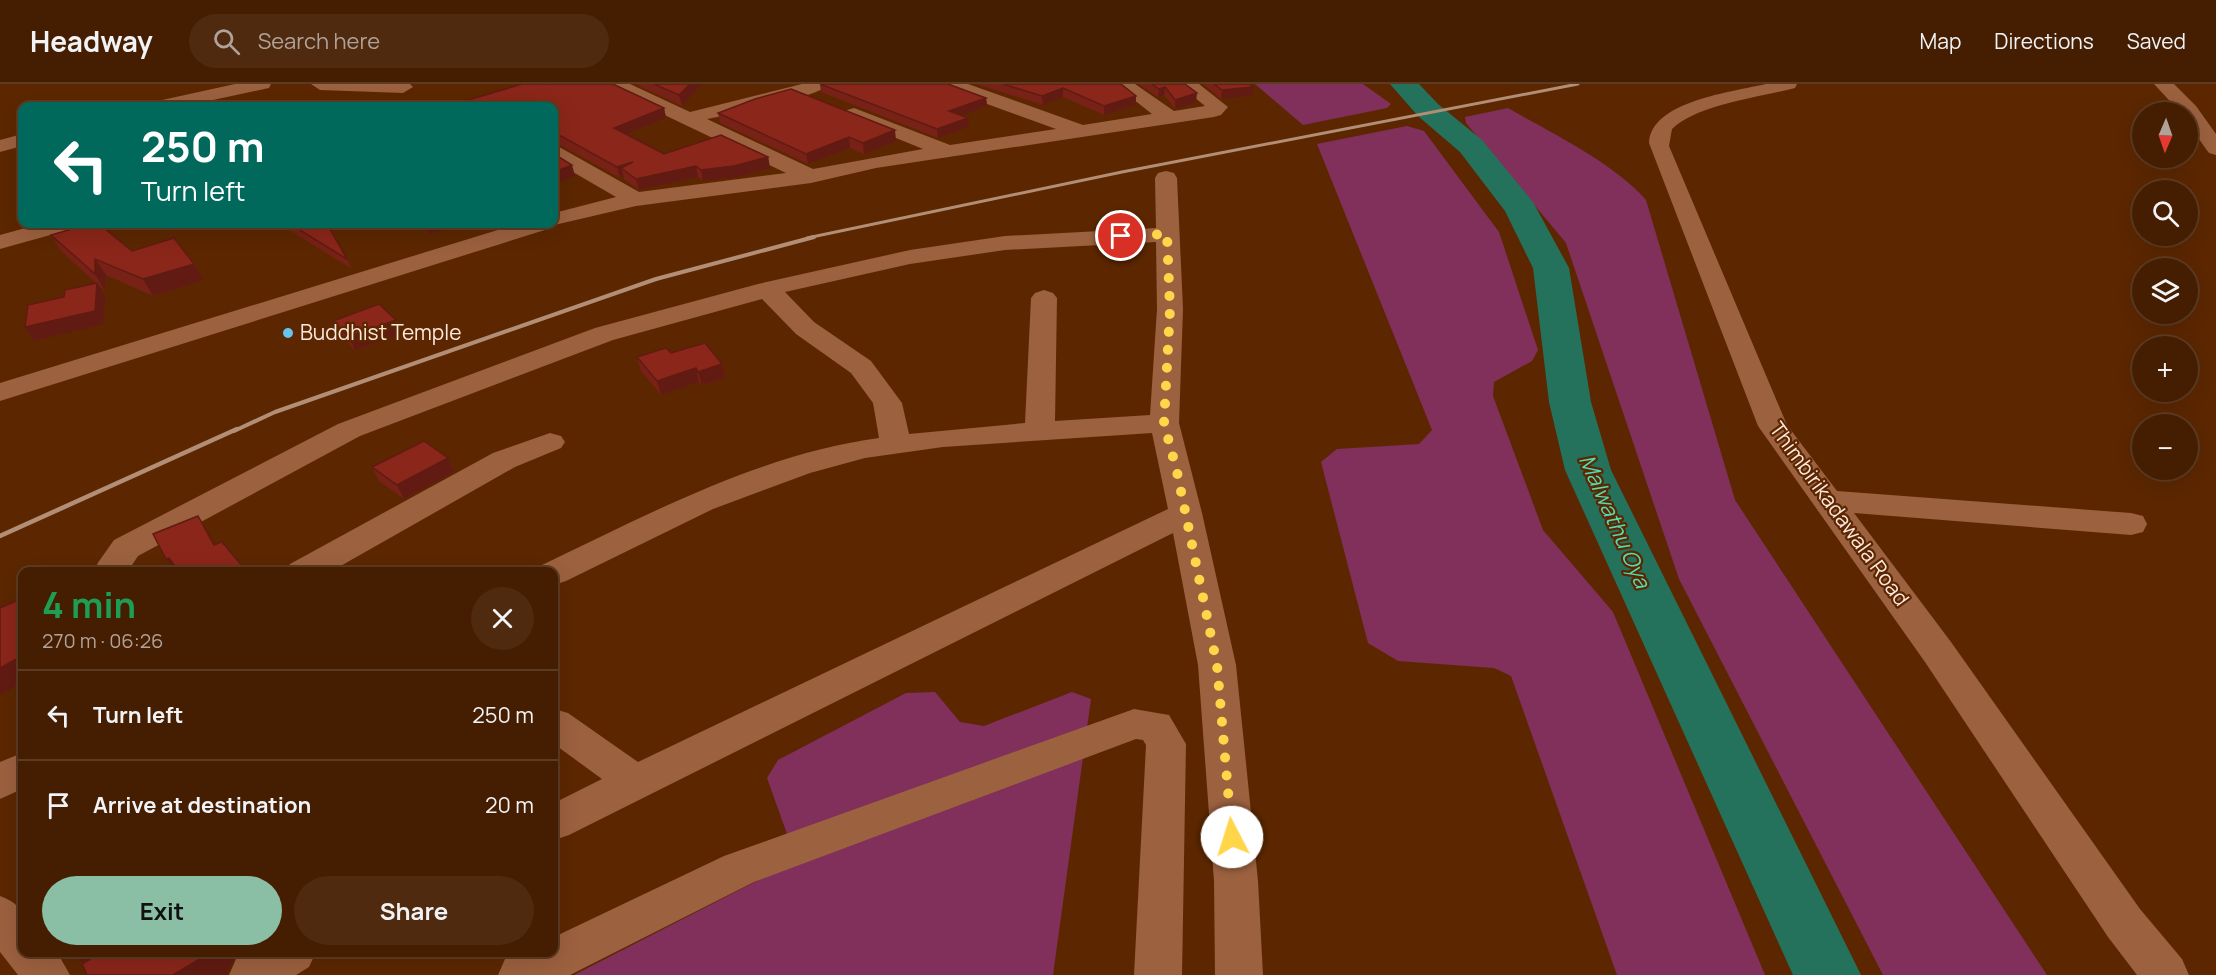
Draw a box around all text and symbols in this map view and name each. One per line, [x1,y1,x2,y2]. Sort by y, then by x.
search box [189,14,609,68]
text: Headway [30,22,153,60]
icon: search [210,25,243,58]
text: Search here [258,26,380,56]
text: Map [1920,27,1961,55]
text: Directions [1994,27,2094,55]
text: Saved [2127,27,2186,55]
north arrow [2132,102,2198,168]
map controls [2132,102,2198,480]
text: 250 m [141,117,264,175]
icon: left [42,126,120,204]
text: Turn left [141,172,245,209]
button: search [2132,180,2198,246]
pin [1095,210,1146,261]
icon: arrive [1104,219,1137,252]
button: layers [2132,258,2198,324]
place label: Buddhist Temple [300,318,461,346]
marker: Buddhist Temple [281,326,295,340]
button: + [2132,336,2198,402]
button: − [2132,414,2198,480]
street label: Thimbirikadawala Road [1764,416,1916,611]
water label: Malwathu Oya [1572,450,1658,594]
text: 4 min [42,580,136,629]
button: close [471,587,534,650]
text: 270 m · 06:26 [42,627,164,654]
icon: left [42,699,75,732]
text: Turn left [93,700,183,730]
text: 250 m [472,700,534,730]
icon: arrive [42,789,75,822]
text: Arrive at destination [93,790,311,820]
text: 20 m [485,790,534,820]
position arrow [1200,805,1264,869]
button: Exit [42,876,282,945]
button: Share [294,876,534,945]

